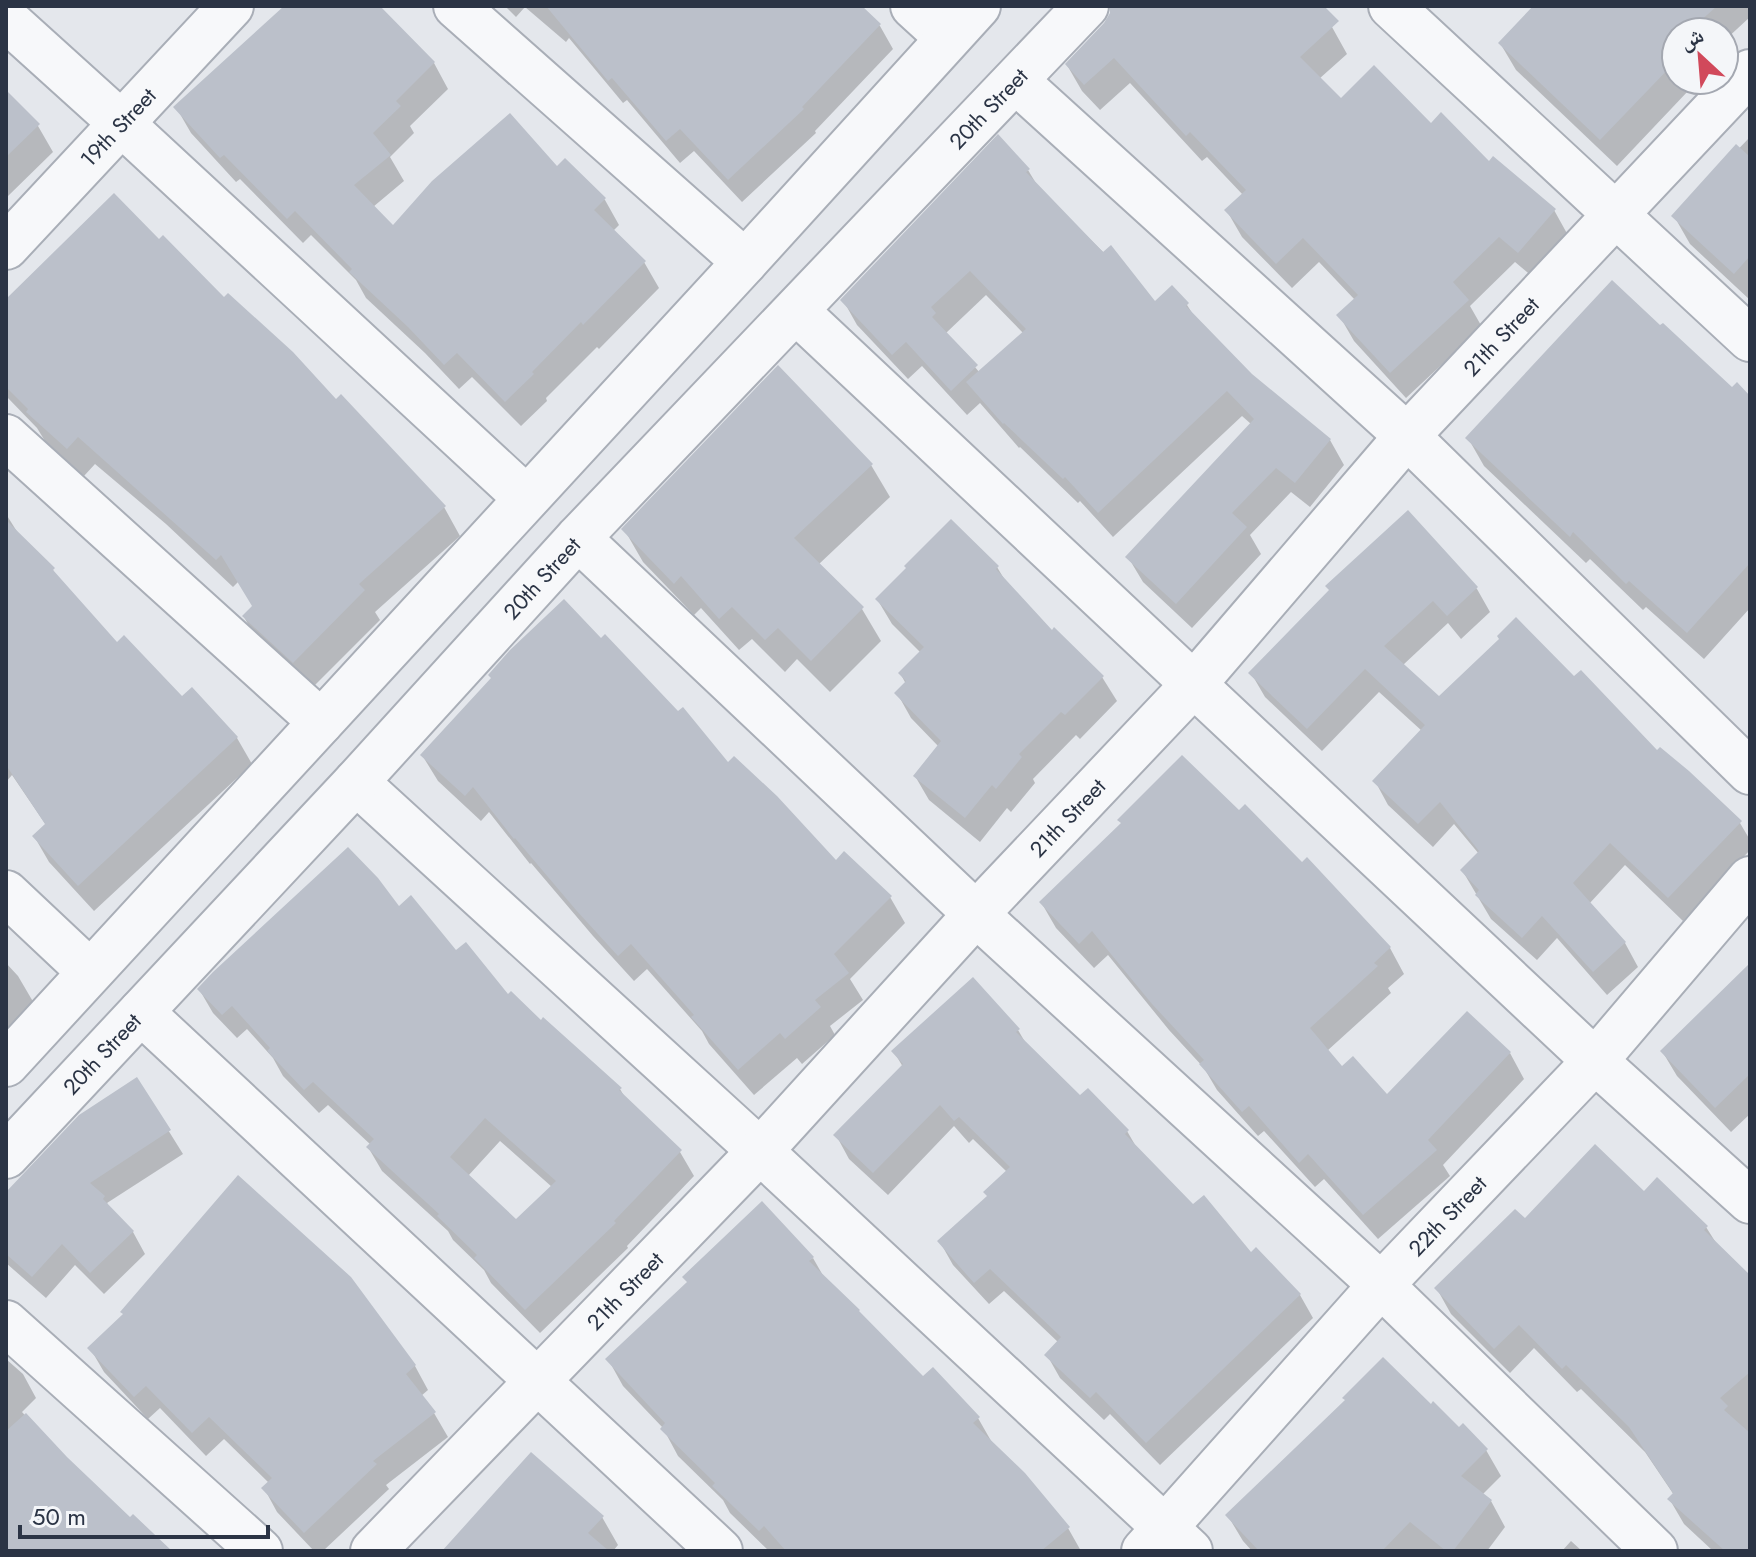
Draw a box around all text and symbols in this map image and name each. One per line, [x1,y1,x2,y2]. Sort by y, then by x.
north arrow [1660,16,1740,96]
text: ش [1674,19,1709,58]
street label: 20th Street [941,60,1035,156]
street label: 19th Street [73,80,164,174]
street label: 21th Street [1456,289,1547,383]
street label: 20th Street [496,529,588,626]
street label: 21th Street [1022,770,1113,864]
street label: 20th Street [55,1005,149,1102]
street label: 22th Street [1401,1168,1494,1263]
street label: 21th Street [579,1244,671,1337]
scale bar [20,1489,268,1539]
text: 50 m [32,1499,86,1534]

